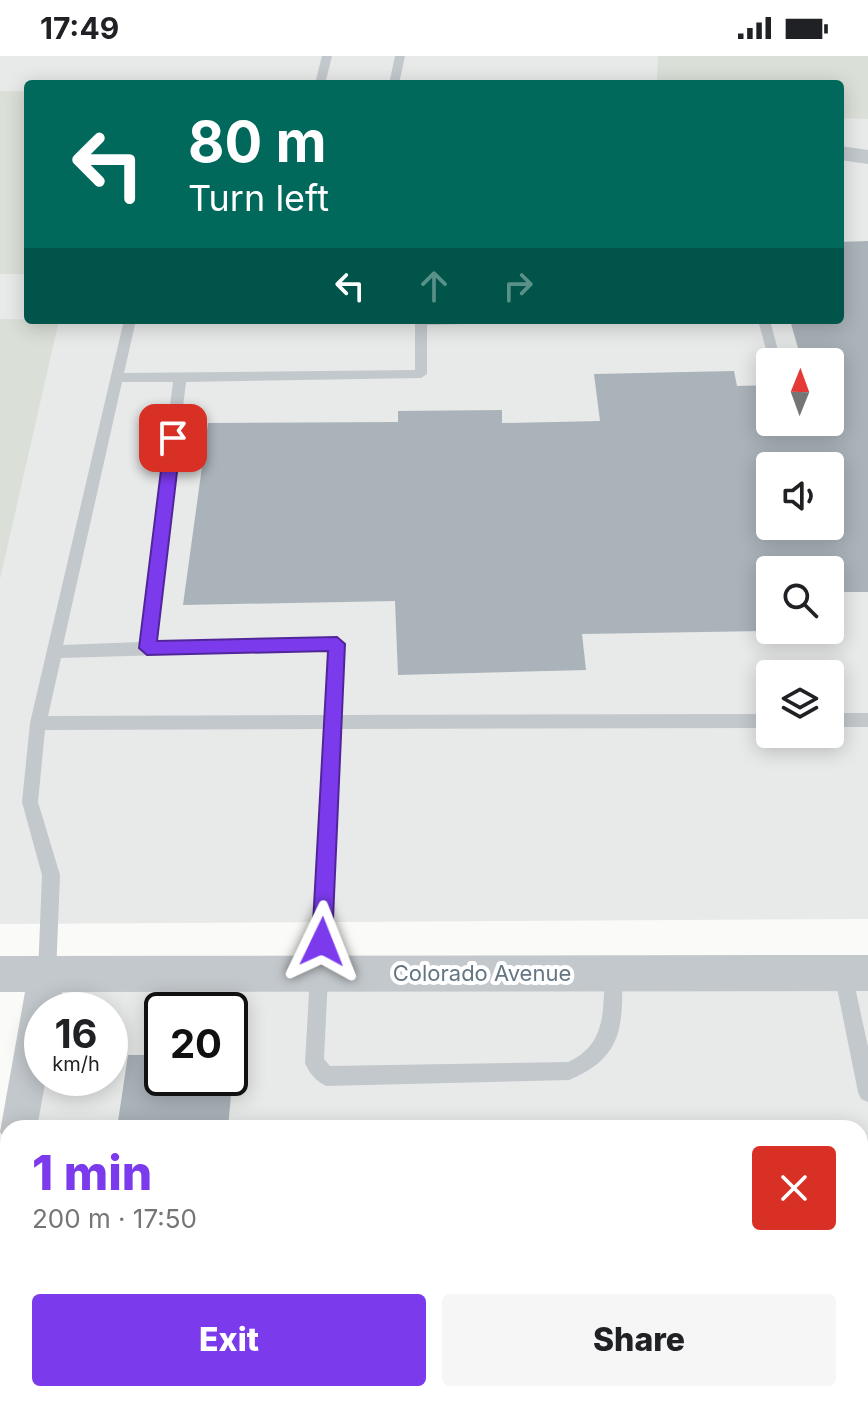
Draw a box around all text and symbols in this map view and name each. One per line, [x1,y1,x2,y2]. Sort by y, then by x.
text: 17:49 [40,10,119,46]
text: 80 m [188,108,327,176]
icon: left [56,112,160,216]
text: Turn left [188,176,329,220]
icon: left [328,264,372,308]
icon: ahead [412,264,456,308]
icon: right [496,264,540,308]
north arrow [756,348,844,436]
map controls [756,348,844,748]
pin [139,404,207,472]
icon: arrive [151,416,195,460]
button: sound [756,452,844,540]
button: search [756,556,844,644]
button: layers [756,660,844,748]
position arrow [280,900,364,984]
street label: Colorado Avenue [393,960,571,986]
speed limit sign: 20 [144,992,248,1096]
text: 16 [54,1009,98,1058]
text: km/h [52,1052,100,1076]
text: 1 min [32,1143,152,1202]
button: close [752,1146,836,1230]
text: 200 m · 17:50 [32,1203,197,1234]
button: Exit [32,1294,426,1386]
button: Share [442,1294,836,1386]

